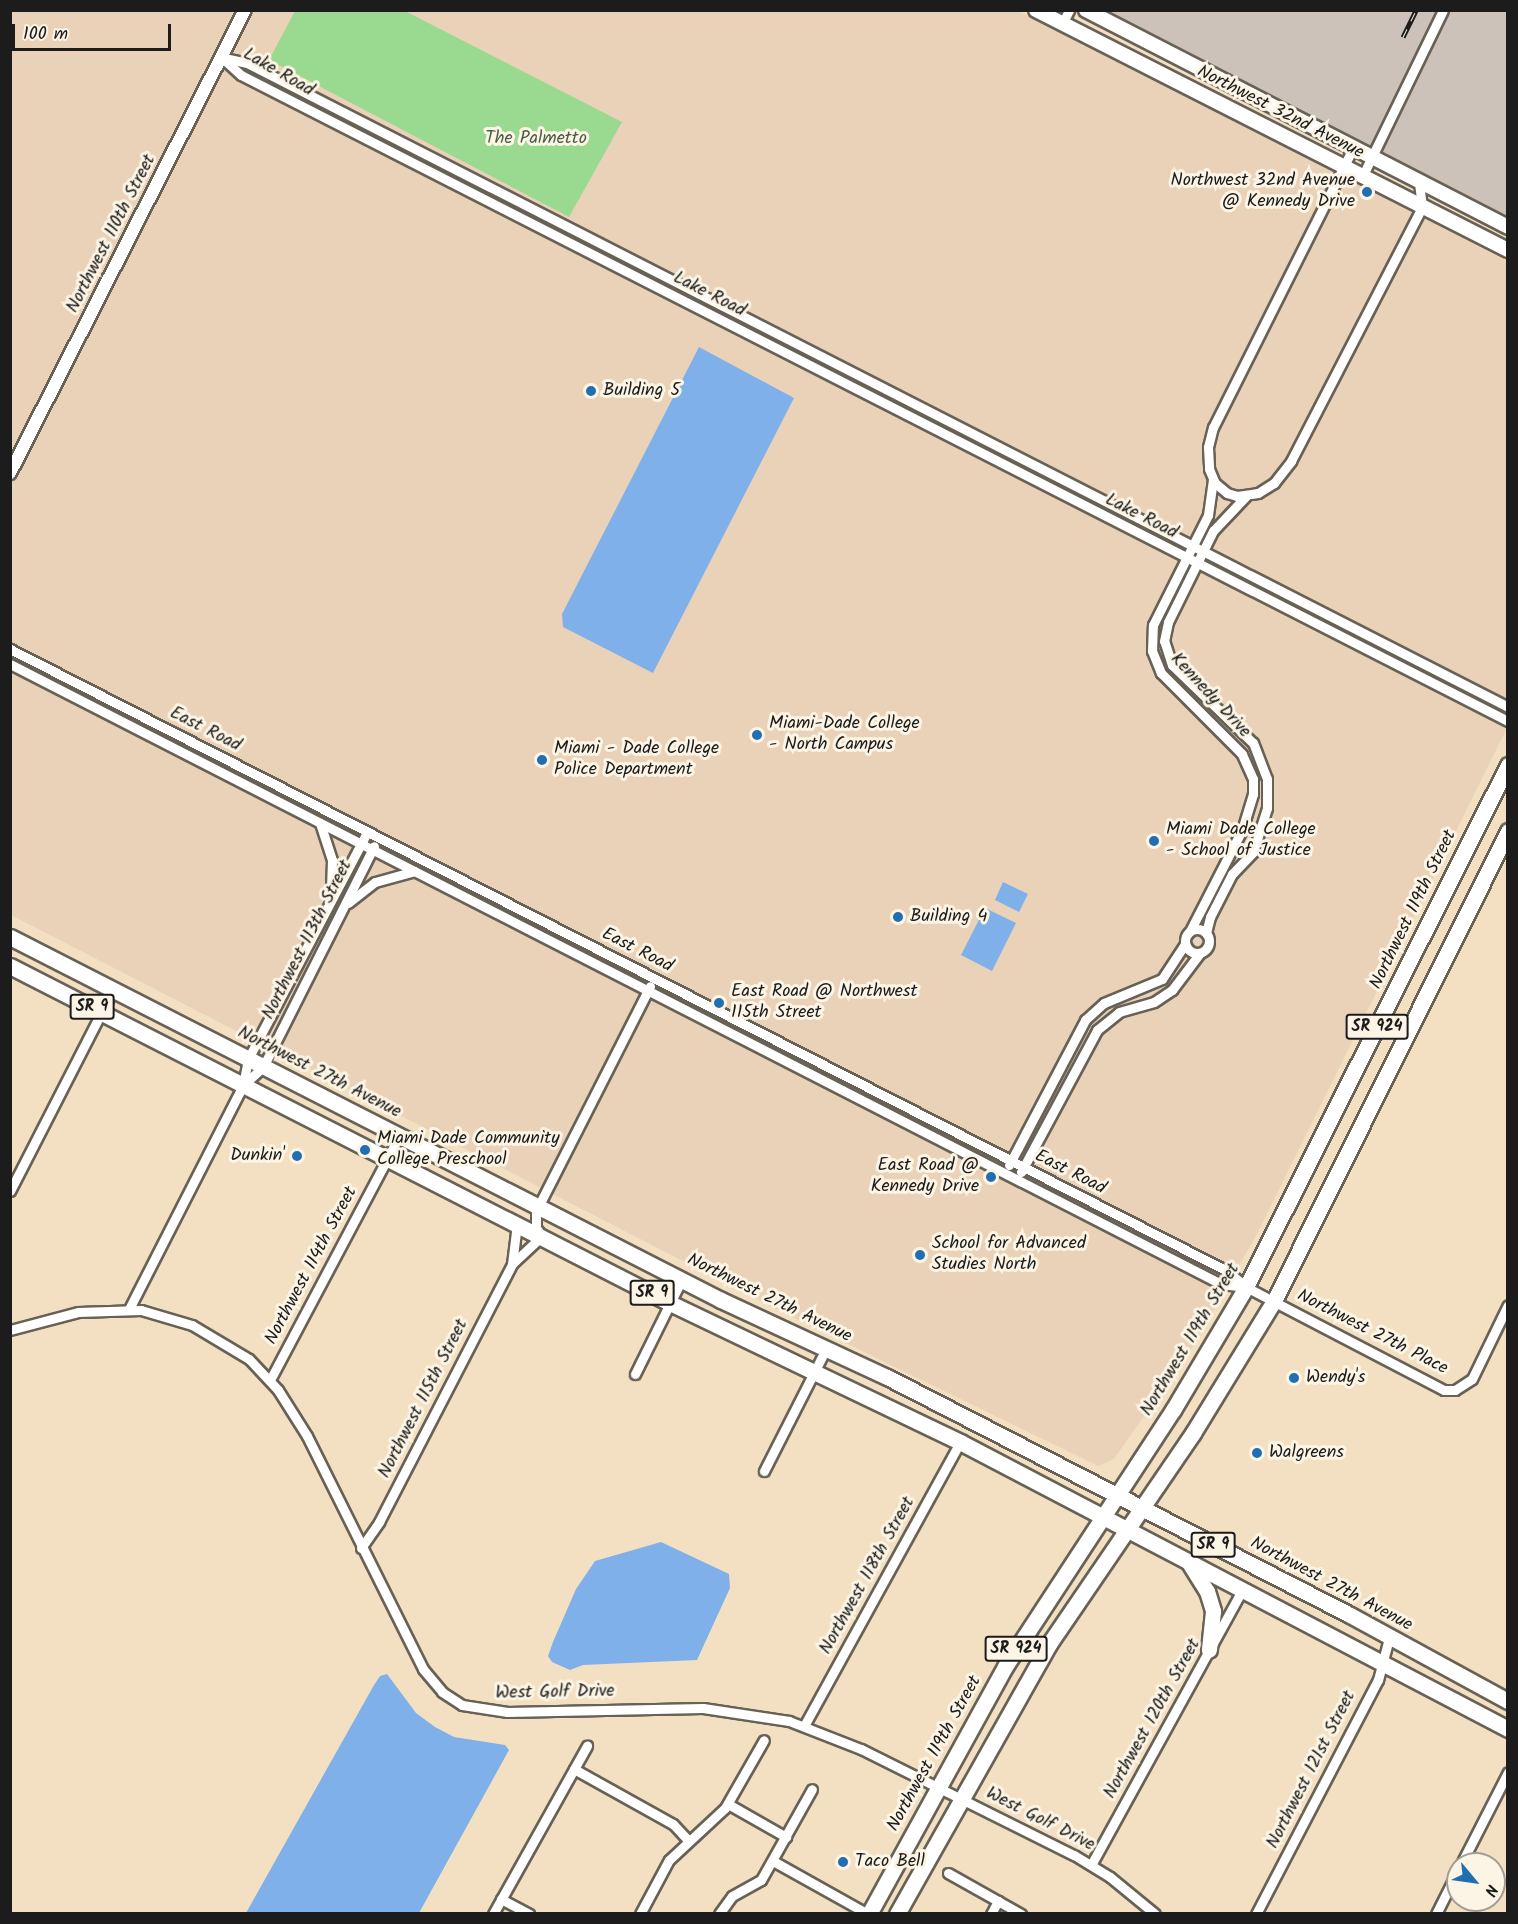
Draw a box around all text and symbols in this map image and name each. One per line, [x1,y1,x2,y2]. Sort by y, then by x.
scale bar [15,12,174,50]
text: 100 m [23,20,68,49]
street label: Lake Road [239,44,317,102]
street label: Northwest 32nd Avenue [1193,61,1367,165]
park label: The Palmetto [485,128,587,150]
street label: Northwest 110th Street [63,151,161,317]
place label: Northwest 32nd Avenue @ Kennedy Drive [1171,171,1355,213]
marker: Northwest 32nd Avenue @ Kennedy Drive [1360,185,1374,199]
street label: Lake Road [669,268,749,322]
place label: Building 5 [603,380,680,402]
marker: Building 5 [584,384,598,398]
street label: Lake Road [1101,490,1181,544]
street label: Kennedy Drive [1165,649,1255,743]
street label: East Road [166,703,244,757]
place label: Miami-Dade College - North Campus [769,714,920,756]
marker: Miami-Dade College - North Campus [750,728,764,742]
place label: Miami - Dade College Police Department [554,739,719,782]
marker: Miami - Dade College Police Department [535,753,549,767]
place label: Miami Dade College - School of Justice [1166,820,1316,862]
street label: Northwest 119th Street [1366,827,1462,993]
marker: Miami Dade College - School of Justice [1147,834,1161,848]
street label: Northwest 113th Street [258,857,358,1023]
place label: Building 4 [910,906,987,928]
marker: Building 4 [891,910,905,924]
street label: East Road [598,924,676,978]
place label: East Road @ Northwest 115th Street [731,982,917,1024]
road number: SR 9 [70,994,115,1020]
marker: East Road @ Northwest 115th Street [712,996,726,1010]
road number: SR 924 [1346,1014,1408,1040]
street label: Northwest 27th Avenue [234,1022,404,1124]
place label: Miami Dade Community College Preschool [377,1129,560,1172]
marker: Miami Dade Community College Preschool [358,1143,372,1157]
place label: Dunkin' [230,1145,285,1167]
street label: East Road [1031,1146,1109,1200]
marker: Dunkin' [290,1149,304,1163]
place label: East Road @ Kennedy Drive [871,1156,979,1198]
marker: East Road @ Kennedy Drive [984,1170,998,1184]
street label: Northwest 114th Street [261,1183,363,1349]
place label: School for Advanced Studies North [932,1234,1086,1276]
marker: School for Advanced Studies North [913,1248,927,1262]
street label: Northwest 27th Avenue [683,1250,855,1348]
street label: Northwest 119th Street [1137,1260,1245,1420]
road number: SR 9 [630,1280,674,1306]
street label: Northwest 27th Place [1293,1286,1451,1380]
street label: Northwest 115th Street [375,1316,473,1482]
place label: Wendy's [1306,1367,1365,1389]
marker: Wendy's [1287,1371,1301,1385]
place label: Walgreens [1269,1442,1344,1464]
marker: Walgreens [1250,1446,1264,1460]
street label: Northwest 118th Street [816,1494,920,1658]
road number: SR 9 [1190,1532,1236,1558]
street label: Northwest 27th Avenue [1246,1533,1416,1637]
street label: Northwest 120th Street [1100,1635,1206,1803]
road number: SR 924 [984,1636,1048,1662]
street label: Northwest 119th Street [883,1672,987,1836]
street label: West Golf Drive [495,1681,615,1705]
street label: Northwest 121st Street [1263,1687,1361,1853]
street label: West Golf Drive [982,1783,1098,1857]
place label: Taco Bell [855,1851,925,1873]
north arrow [1446,1852,1506,1912]
marker: Taco Bell [836,1855,850,1869]
text: N [1477,1880,1504,1900]

